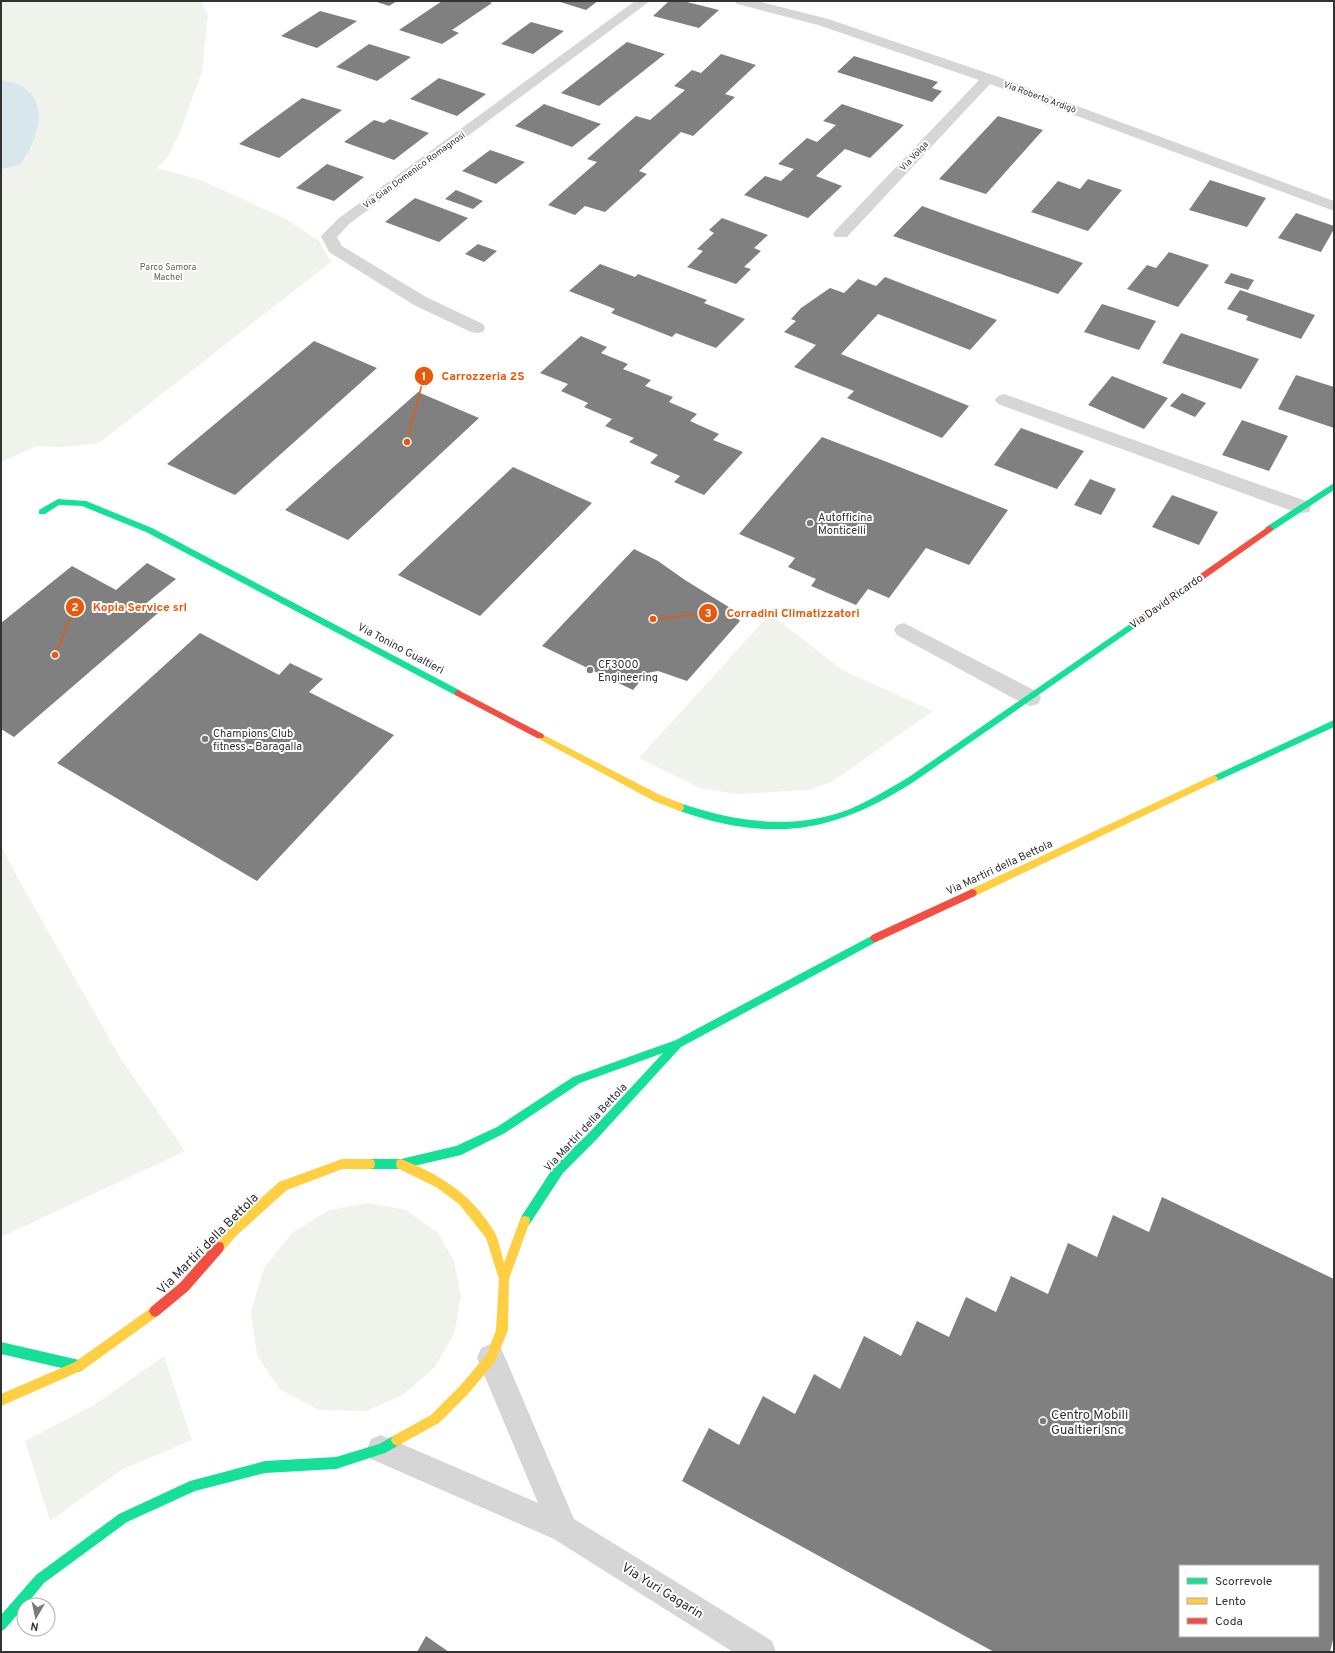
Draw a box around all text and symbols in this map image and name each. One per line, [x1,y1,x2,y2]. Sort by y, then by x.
street label: Via Roberto Ardigò [1002,79,1078,116]
street label: Via Gian Domenico Romagnosi [361,130,467,211]
street label: Via Volga [898,139,931,174]
park label: Parco Samora Machel [140,262,196,283]
callout: Carrozzeria 2S [414,364,533,388]
text: 1 [422,369,426,385]
text: Carrozzeria 2S [441,369,525,385]
place label: Autofficina Monticelli [818,511,873,538]
marker: Autofficina Monticelli [805,518,815,528]
street label: Via David Ricardo [1127,571,1206,632]
callout: Kopia Service srl [65,595,195,619]
text: 2 [71,600,79,616]
text: Kopia Service srl [93,600,187,616]
callout: Corradini Climatizzatori [698,601,867,625]
text: 3 [704,606,712,622]
text: Corradini Climatizzatori [726,606,860,622]
street label: Via Tonino Gualtieri [355,620,446,678]
place label: CF3000 Engineering [598,658,658,685]
marker: CF3000 Engineering [585,665,595,675]
place label: Champions Club fitness - Baragalla [213,727,302,754]
marker: Champions Club fitness - Baragalla [200,734,210,744]
street label: Via Martiri della Bettola [944,837,1055,899]
street label: Via Martiri della Bettola [541,1080,630,1175]
street label: Via Martiri della Bettola [154,1190,262,1298]
place label: Centro Mobili Gualtieri snc [1051,1408,1128,1439]
marker: Centro Mobili Gualtieri snc [1038,1416,1048,1426]
street label: Via Yuri Gagarin [618,1560,706,1623]
legend [1179,1565,1319,1637]
text: Scorrevole [1215,1574,1272,1590]
text: Lento [1215,1594,1246,1610]
north arrow [16,1597,56,1637]
text: Coda [1215,1614,1243,1630]
text: N [30,1618,40,1633]

